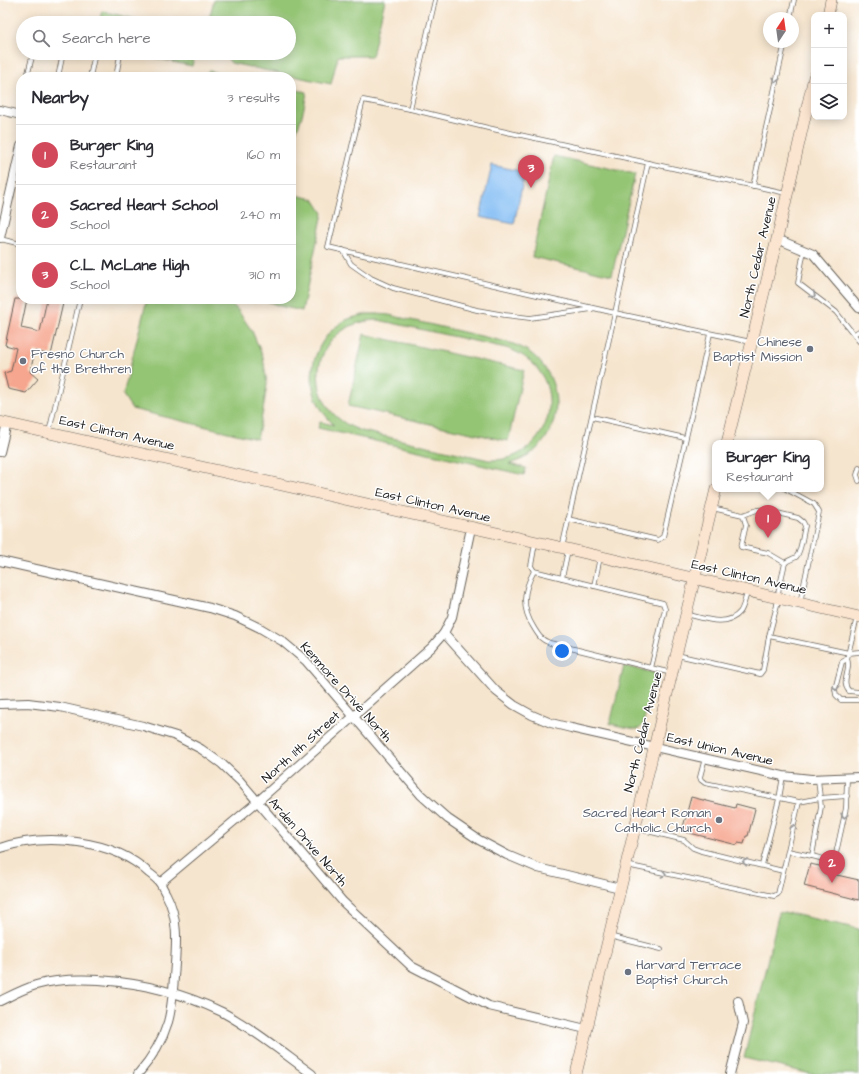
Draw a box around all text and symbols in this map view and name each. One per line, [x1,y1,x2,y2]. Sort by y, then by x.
north arrow [763,12,799,48]
map controls [811,12,847,120]
button: + [811,12,847,48]
search box [16,16,296,60]
icon: search [30,27,52,49]
text: Search here [62,28,151,49]
button: − [811,48,847,84]
one-way arrow [773,77,781,83]
button: layers [811,84,847,120]
text: Nearby [32,86,89,110]
text: 3 results [227,89,280,107]
text: Burger King [70,135,153,156]
text: 1 [44,146,46,164]
text: 160 m [247,146,280,164]
pin: 3 [518,155,544,188]
text: Restaurant [70,156,137,174]
text: Sacred Heart School [70,195,218,216]
street label: North Cedar Avenue [735,195,781,319]
text: 2 [41,206,49,224]
text: 240 m [240,206,280,224]
text: School [70,216,110,234]
text: C.L. McLane High [70,255,189,276]
text: 3 [42,266,48,284]
text: 310 m [248,266,280,284]
text: School [70,276,110,294]
one-way arrow [809,290,816,297]
place label: Chinese Baptist Mission [713,333,802,366]
marker: Chinese Baptist Mission [805,344,815,354]
place label: Fresno Church of the Brethren [31,345,132,378]
marker: Fresno Church of the Brethren [18,356,28,366]
street label: East Clinton Avenue [58,411,176,455]
popup [712,440,824,492]
text: Burger King [726,447,810,468]
text: Restaurant [726,468,793,486]
street label: East Clinton Avenue [374,483,492,527]
pin: 1 [755,505,781,538]
street label: East Clinton Avenue [690,555,808,599]
street label: Kenmore Drive North [296,638,396,746]
your location [552,641,572,661]
street label: North Cedar Avenue [619,670,667,794]
one-way arrow [832,685,841,691]
street label: North 11th Street [258,706,345,787]
street label: East Union Avenue [665,728,775,770]
street label: Arden Drive North [265,794,352,891]
place label: Sacred Heart Roman Catholic Church [583,804,712,837]
one-way arrow [840,813,848,819]
marker: Sacred Heart Roman Catholic Church [714,815,724,825]
one-way arrow [789,824,797,830]
pin: 2 [819,850,845,883]
one-way arrow [742,858,749,866]
one-way arrow [661,869,667,877]
place label: Harvard Terrace Baptist Church [636,956,741,989]
marker: Harvard Terrace Baptist Church [623,967,633,977]

